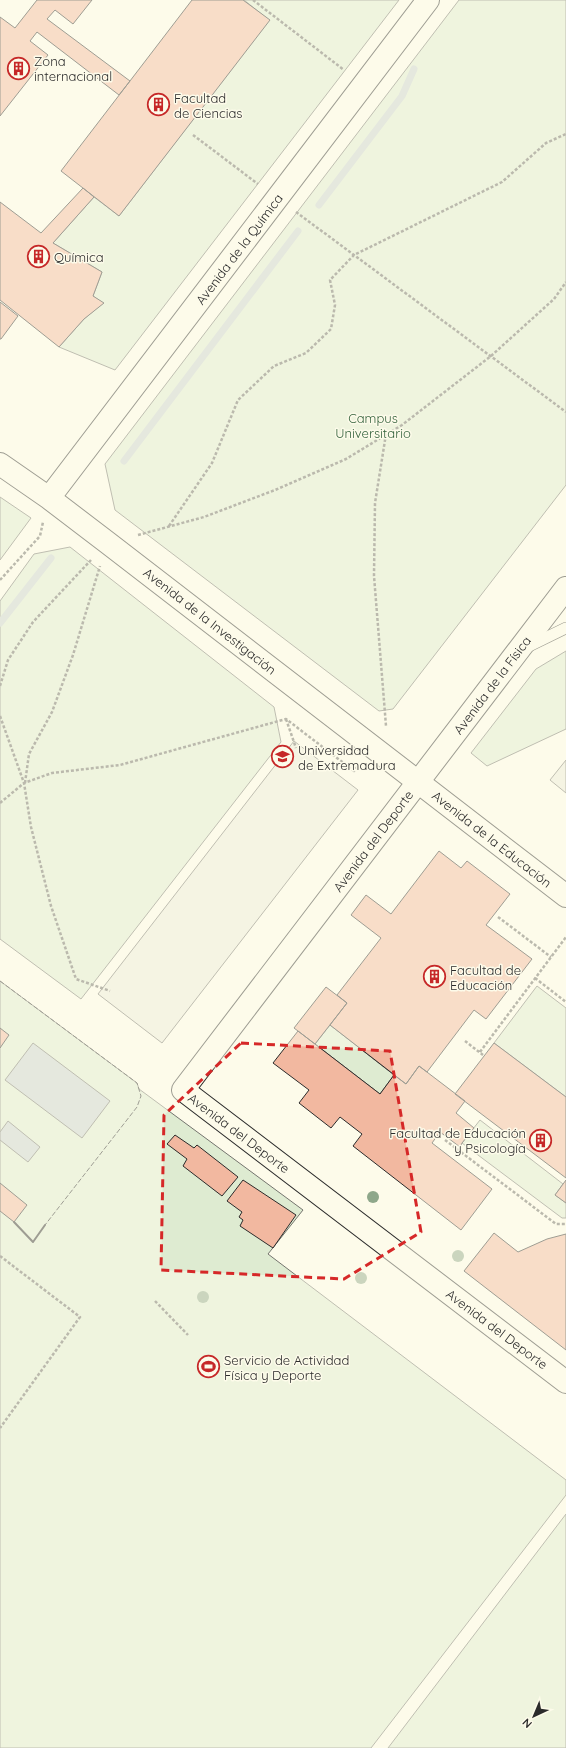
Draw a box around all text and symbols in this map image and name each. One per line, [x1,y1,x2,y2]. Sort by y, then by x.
place label: Zona internacional [34,53,112,84]
building icon: Zona internacional [6,55,32,81]
place label: Facultad de Ciencias [174,90,242,121]
building icon: Facultad de Ciencias [145,92,171,118]
street label: Avenida de la Química [192,190,286,308]
building icon: Química [26,244,52,270]
place label: Química [54,249,104,265]
park label: Campus Universitario [335,410,411,441]
street label: Avenida de la Investigación [140,564,280,678]
street label: Avenida de la Física [450,633,534,737]
place label: Universidad de Extremadura [298,742,396,773]
school or university icon: Universidad de Extremadura [270,744,296,770]
street label: Avenida del Deporte [330,787,416,895]
street label: Avenida de la Educación [429,787,555,891]
place label: Facultad de Educación [450,962,521,993]
building icon: Facultad de Educación [421,964,447,990]
street label: Avenida del Deporte [185,1090,293,1176]
place label: Facultad de Educación y Psicología [389,1125,526,1156]
building icon: Facultad de Educación y Psicología [528,1127,554,1153]
street label: Avenida del Deporte [443,1286,551,1372]
place label: Servicio de Actividad Física y Deporte [224,1352,349,1383]
sports icon: Servicio de Actividad Física y Deporte [196,1354,222,1380]
north arrow [514,1696,554,1736]
text: N [519,1715,535,1731]

